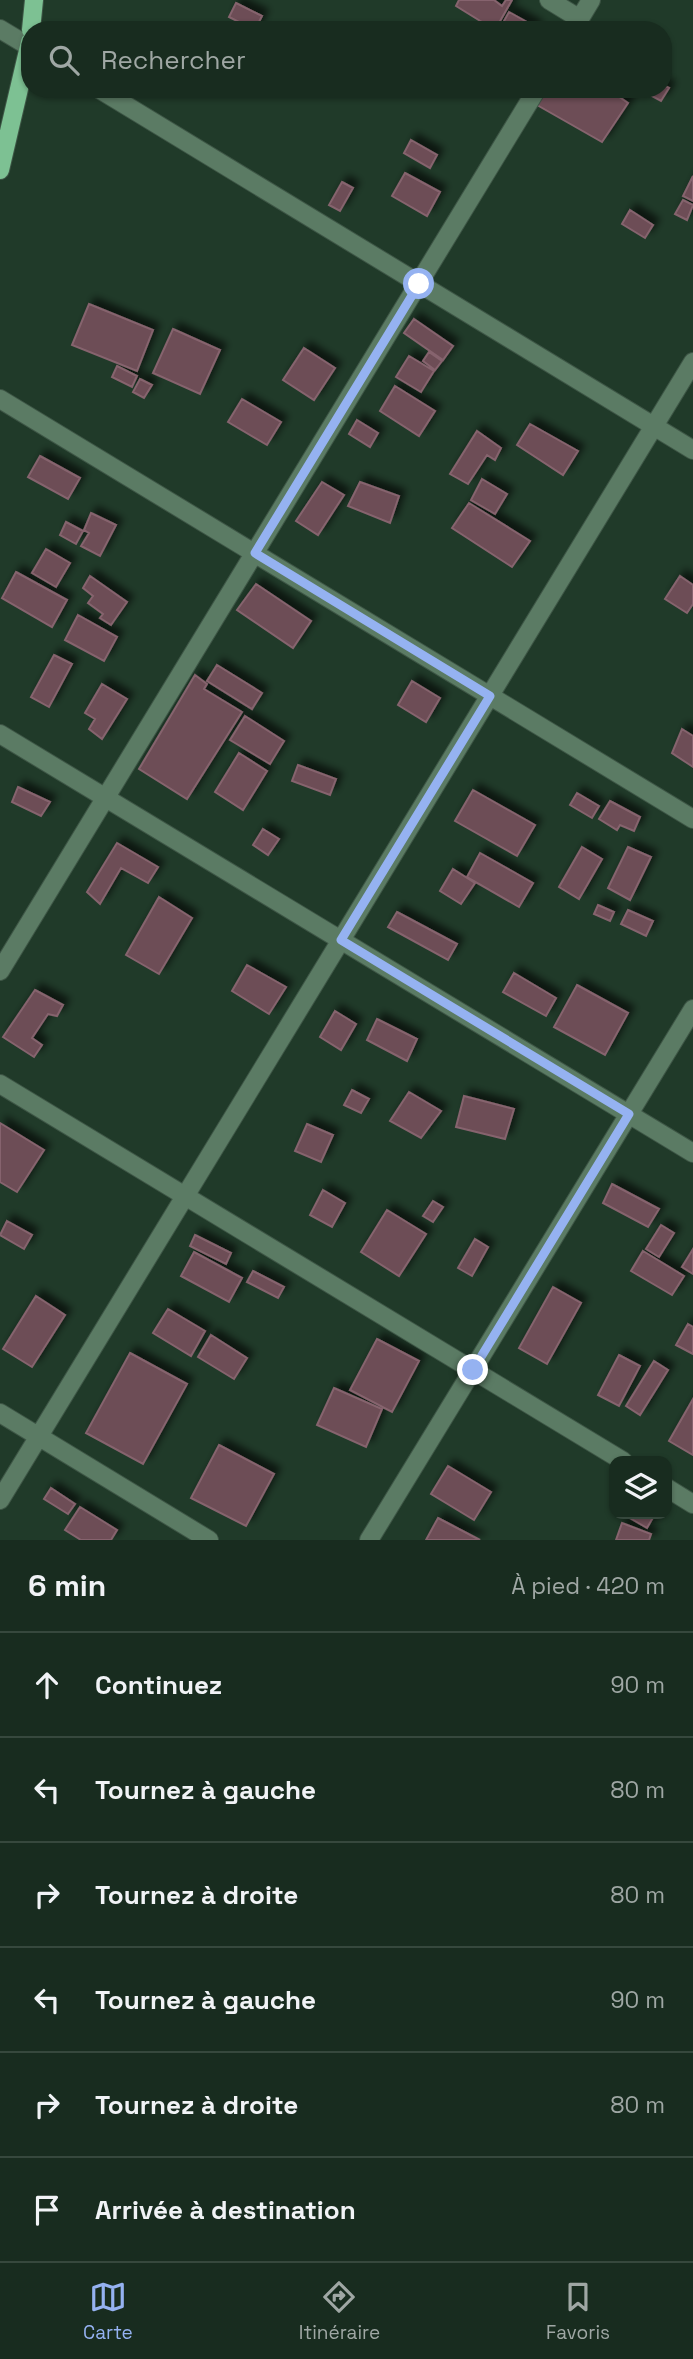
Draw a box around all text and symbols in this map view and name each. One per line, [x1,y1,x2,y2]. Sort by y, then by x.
search box [21,21,672,98]
icon: search [45,41,83,79]
text: Rechercher [101,43,246,77]
route start [403,268,434,299]
route end [457,1354,488,1385]
map controls [609,1456,672,1519]
button: layers [609,1456,672,1519]
text: 6 min [28,1566,106,1605]
text: À pied · 420 m [511,1571,665,1601]
icon: ahead [28,1666,66,1704]
text: Continuez [95,1668,222,1702]
text: 90 m [610,1670,665,1700]
icon: left [28,1771,66,1809]
text: Tournez à gauche [95,1773,316,1807]
text: 80 m [610,1775,665,1805]
icon: right [28,1876,66,1914]
text: Tournez à droite [95,1878,298,1912]
text: 80 m [610,1880,665,1910]
icon: left [28,1981,66,2019]
text: Tournez à gauche [95,1983,316,2017]
text: 90 m [610,1985,665,2015]
icon: right [28,2086,66,2124]
text: Tournez à droite [95,2088,298,2122]
text: 80 m [610,2090,665,2120]
icon: arrive [28,2191,66,2229]
text: Arrivée à destination [95,2193,356,2227]
tab: Carte [83,2278,133,2345]
tab: Itinéraire [299,2278,380,2345]
tab: Favoris [546,2278,610,2345]

